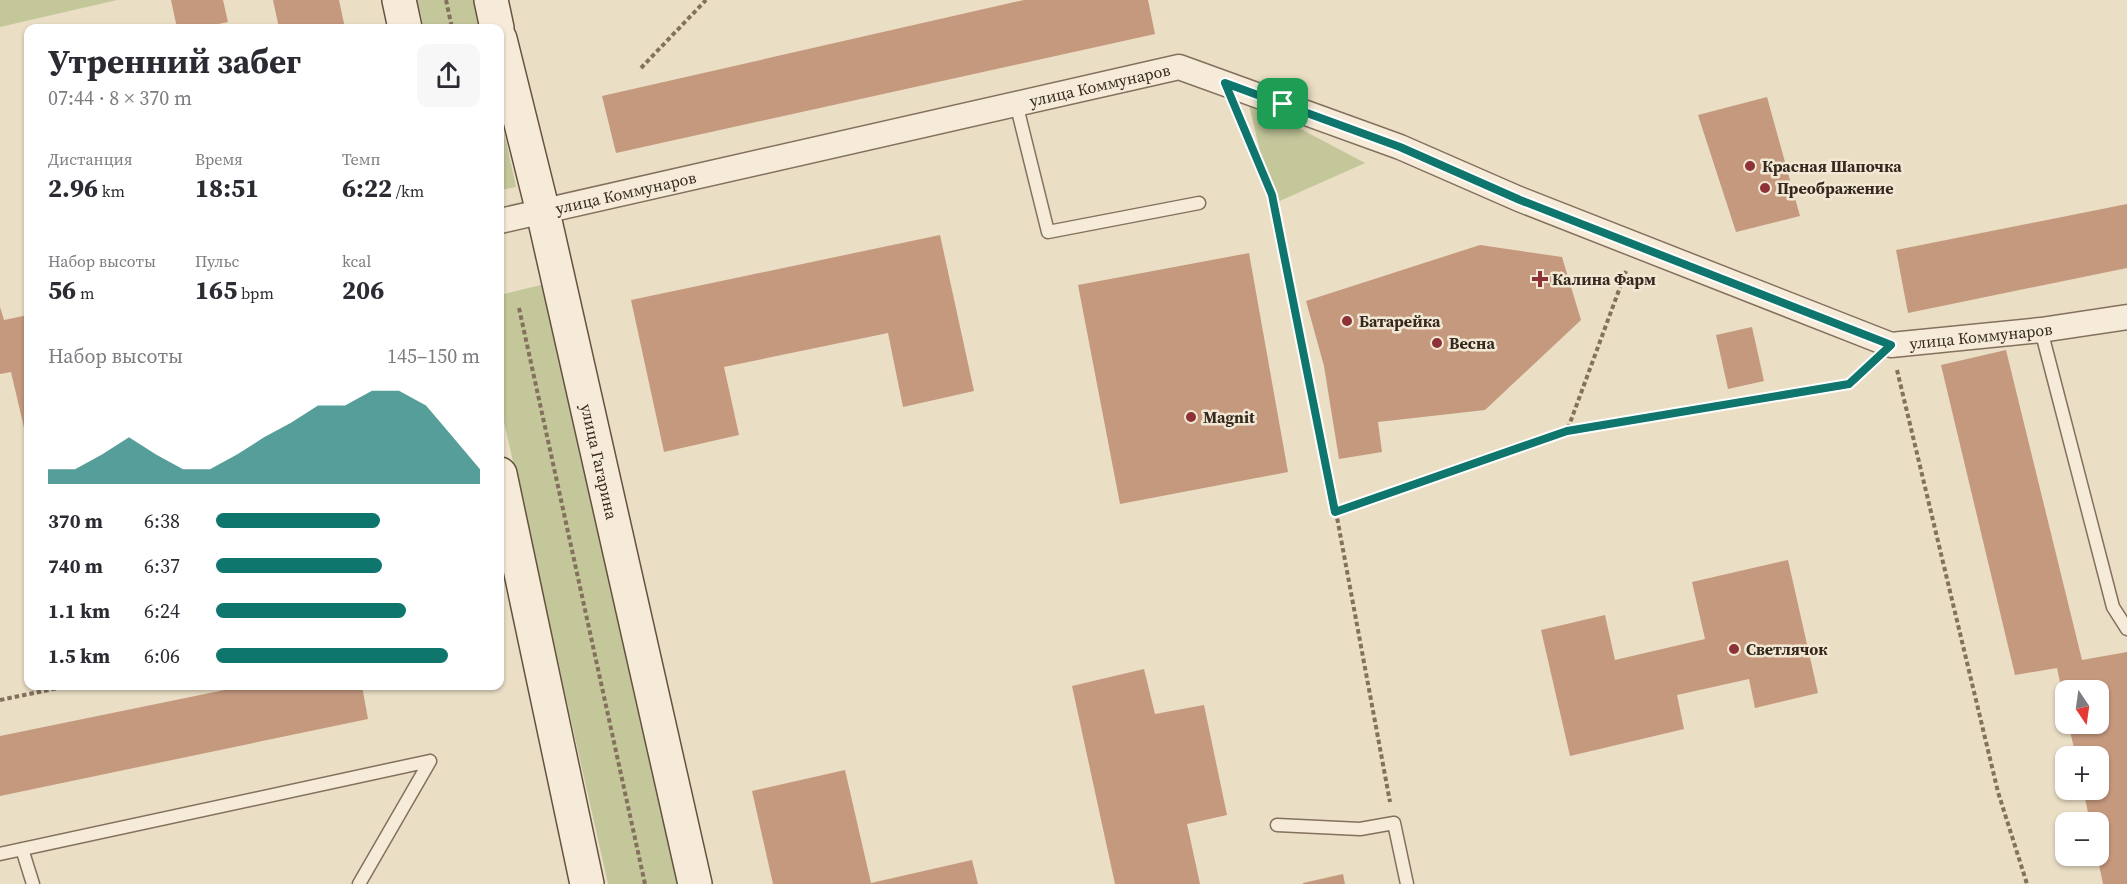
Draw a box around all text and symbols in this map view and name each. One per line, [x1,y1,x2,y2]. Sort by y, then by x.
text: Утренний забег [48,39,301,84]
button: share [417,44,480,107]
street label: улица Коммунаров [1027,58,1172,112]
pin [1257,78,1308,129]
text: 07:44 · 8 × 370 m [48,84,192,112]
icon: arrive [1266,87,1299,120]
text: Дистанция [48,148,132,170]
text: Время [195,148,243,170]
text: Темп [342,148,381,170]
place label: Красная Шапочка [1762,155,1902,177]
marker: Красная Шапочка [1743,159,1757,173]
street label: улица Коммунаров [553,166,698,219]
text: 2.96 [48,170,98,206]
text: 18:51 [195,170,259,206]
text: 6:22 [342,170,392,206]
place label: Преображение [1777,177,1894,199]
text: km [98,180,125,202]
text: /km [392,180,424,202]
marker: Преображение [1758,181,1772,195]
text: Набор высоты [48,250,156,272]
text: Пульс [195,250,239,272]
text: kcal [342,250,371,272]
place label: Калина Фарм [1552,268,1656,290]
text: 56 [48,272,76,308]
text: 165 [195,272,237,308]
text: 206 [342,272,384,308]
marker: Калина Фарм [1533,272,1547,286]
text: m [76,282,94,304]
text: bpm [237,282,274,304]
place label: Батарейка [1359,310,1441,332]
marker: Батарейка [1340,314,1354,328]
street label: улица Коммунаров [1908,317,2054,354]
place label: Весна [1449,332,1495,354]
marker: Весна [1430,336,1444,350]
text: Набор высоты [48,342,183,370]
text: 145–150 m [387,342,480,370]
street label: улица Гагарина [576,401,623,522]
place label: Magnit [1203,406,1255,428]
marker: Magnit [1184,410,1198,424]
text: 370 m [48,507,103,535]
text: 6:38 [144,507,180,535]
text: 740 m [48,552,103,580]
text: 6:37 [144,552,180,580]
text: 1.1 km [48,597,110,625]
text: 6:24 [144,597,180,625]
place label: Светлячок [1746,638,1828,660]
text: 1.5 km [48,642,110,670]
text: 6:06 [144,642,180,670]
marker: Светлячок [1727,642,1741,656]
north arrow [2055,680,2109,734]
map controls [2055,680,2109,866]
button: + [2055,746,2109,800]
button: − [2055,812,2109,866]

